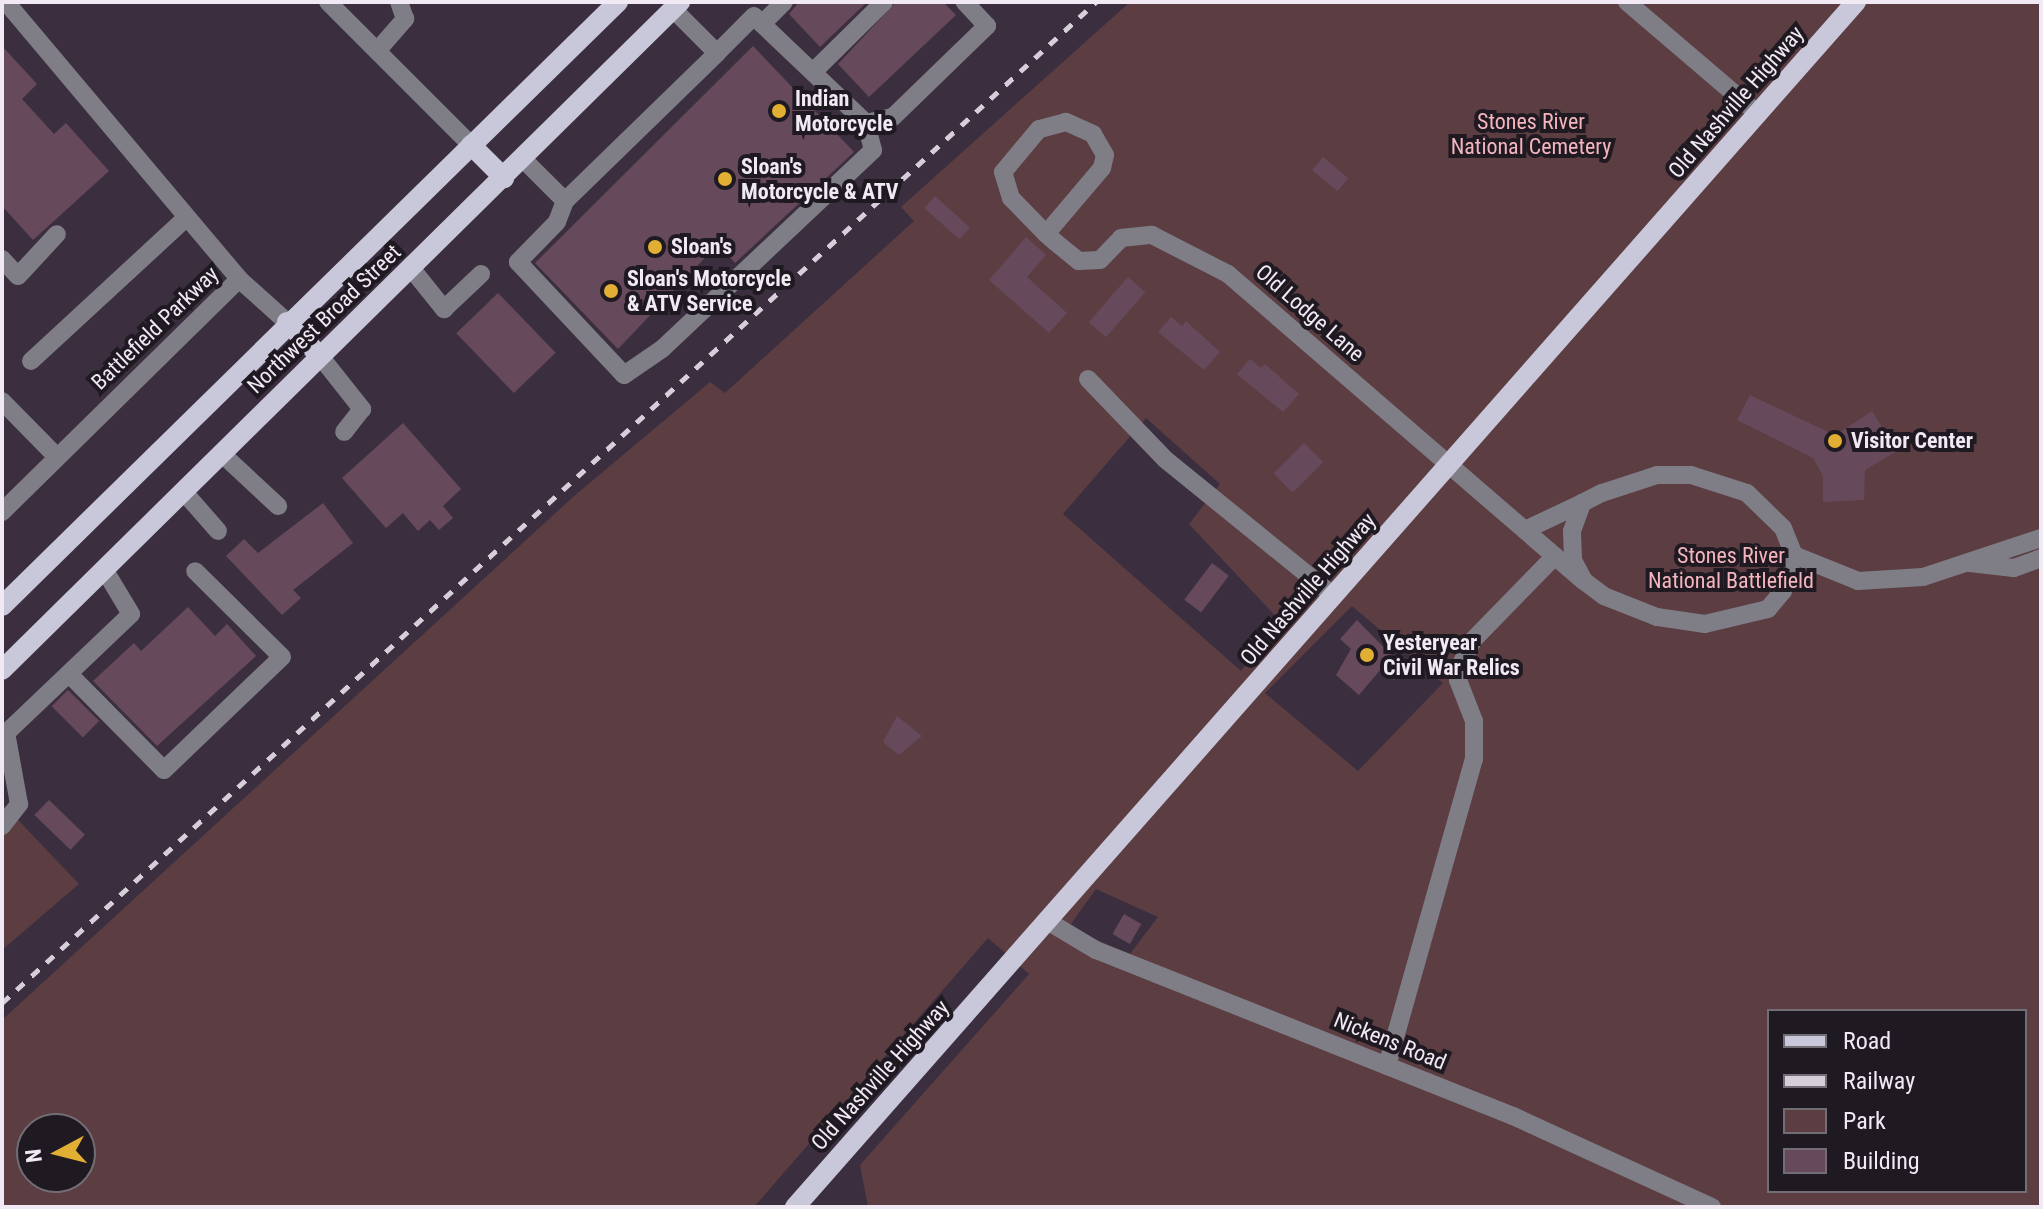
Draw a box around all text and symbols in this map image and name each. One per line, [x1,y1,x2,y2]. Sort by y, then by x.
street label: Old Nashville Highway [1663,21,1809,183]
place label: Indian Motorcycle [795,85,893,136]
marker: Indian Motorcycle [770,102,788,120]
park label: Stones River National Cemetery [1451,108,1611,160]
place label: Sloan's Motorcycle & ATV [741,153,899,204]
marker: Sloan's Motorcycle & ATV [716,170,734,188]
place label: Sloan's [671,234,732,260]
marker: Sloan's [646,238,664,256]
street label: Northwest Broad Street [242,239,406,399]
street label: Old Lodge Lane [1250,259,1370,367]
street label: Battlefield Parkway [86,261,224,395]
place label: Sloan's Motorcycle & ATV Service [627,265,791,316]
marker: Sloan's Motorcycle & ATV Service [602,282,620,300]
place label: Visitor Center [1851,428,1973,454]
marker: Visitor Center [1826,432,1844,450]
street label: Old Nashville Highway [1235,508,1381,670]
park label: Stones River National Battlefield [1648,542,1814,594]
place label: Yesteryear Civil War Relics [1383,629,1520,680]
marker: Yesteryear Civil War Relics [1358,646,1376,664]
street label: Old Nashville Highway [806,994,954,1156]
street label: Nickens Road [1330,1007,1450,1075]
legend [1767,1009,2027,1193]
text: Road [1843,1027,1891,1055]
text: Railway [1843,1067,1915,1095]
text: Park [1843,1107,1886,1135]
north arrow [16,1113,96,1193]
text: Building [1843,1147,1920,1175]
text: N [20,1148,47,1164]

